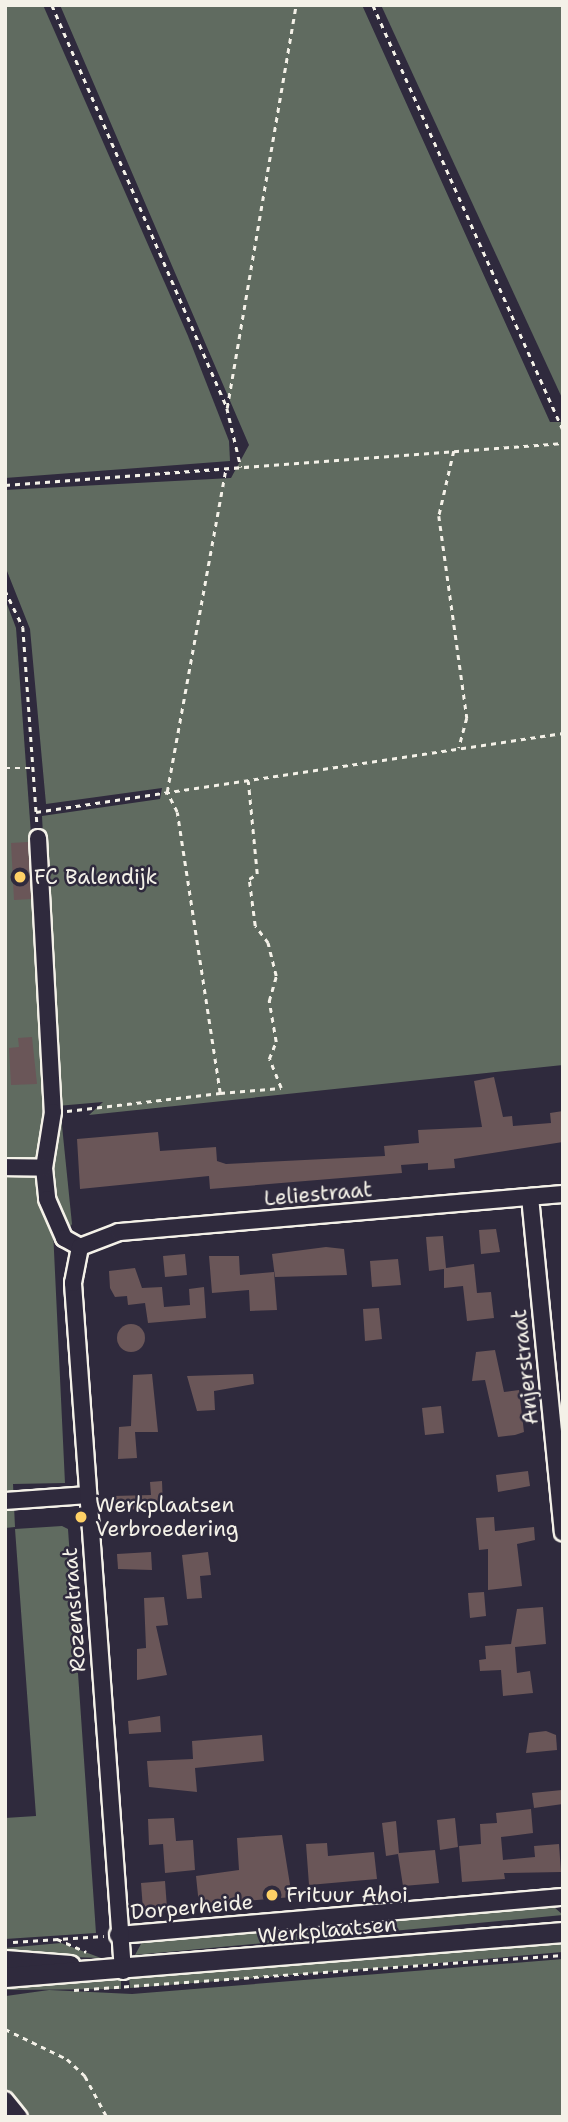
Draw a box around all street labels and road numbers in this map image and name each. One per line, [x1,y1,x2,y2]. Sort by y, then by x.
street label: Leliestraat [263,1177,373,1211]
street label: Anjerstraat [506,1308,544,1426]
street label: Rozenstraat [57,1547,91,1673]
street label: Dorperheide [130,1889,254,1925]
street label: Werkplaatsen [257,1911,397,1949]

